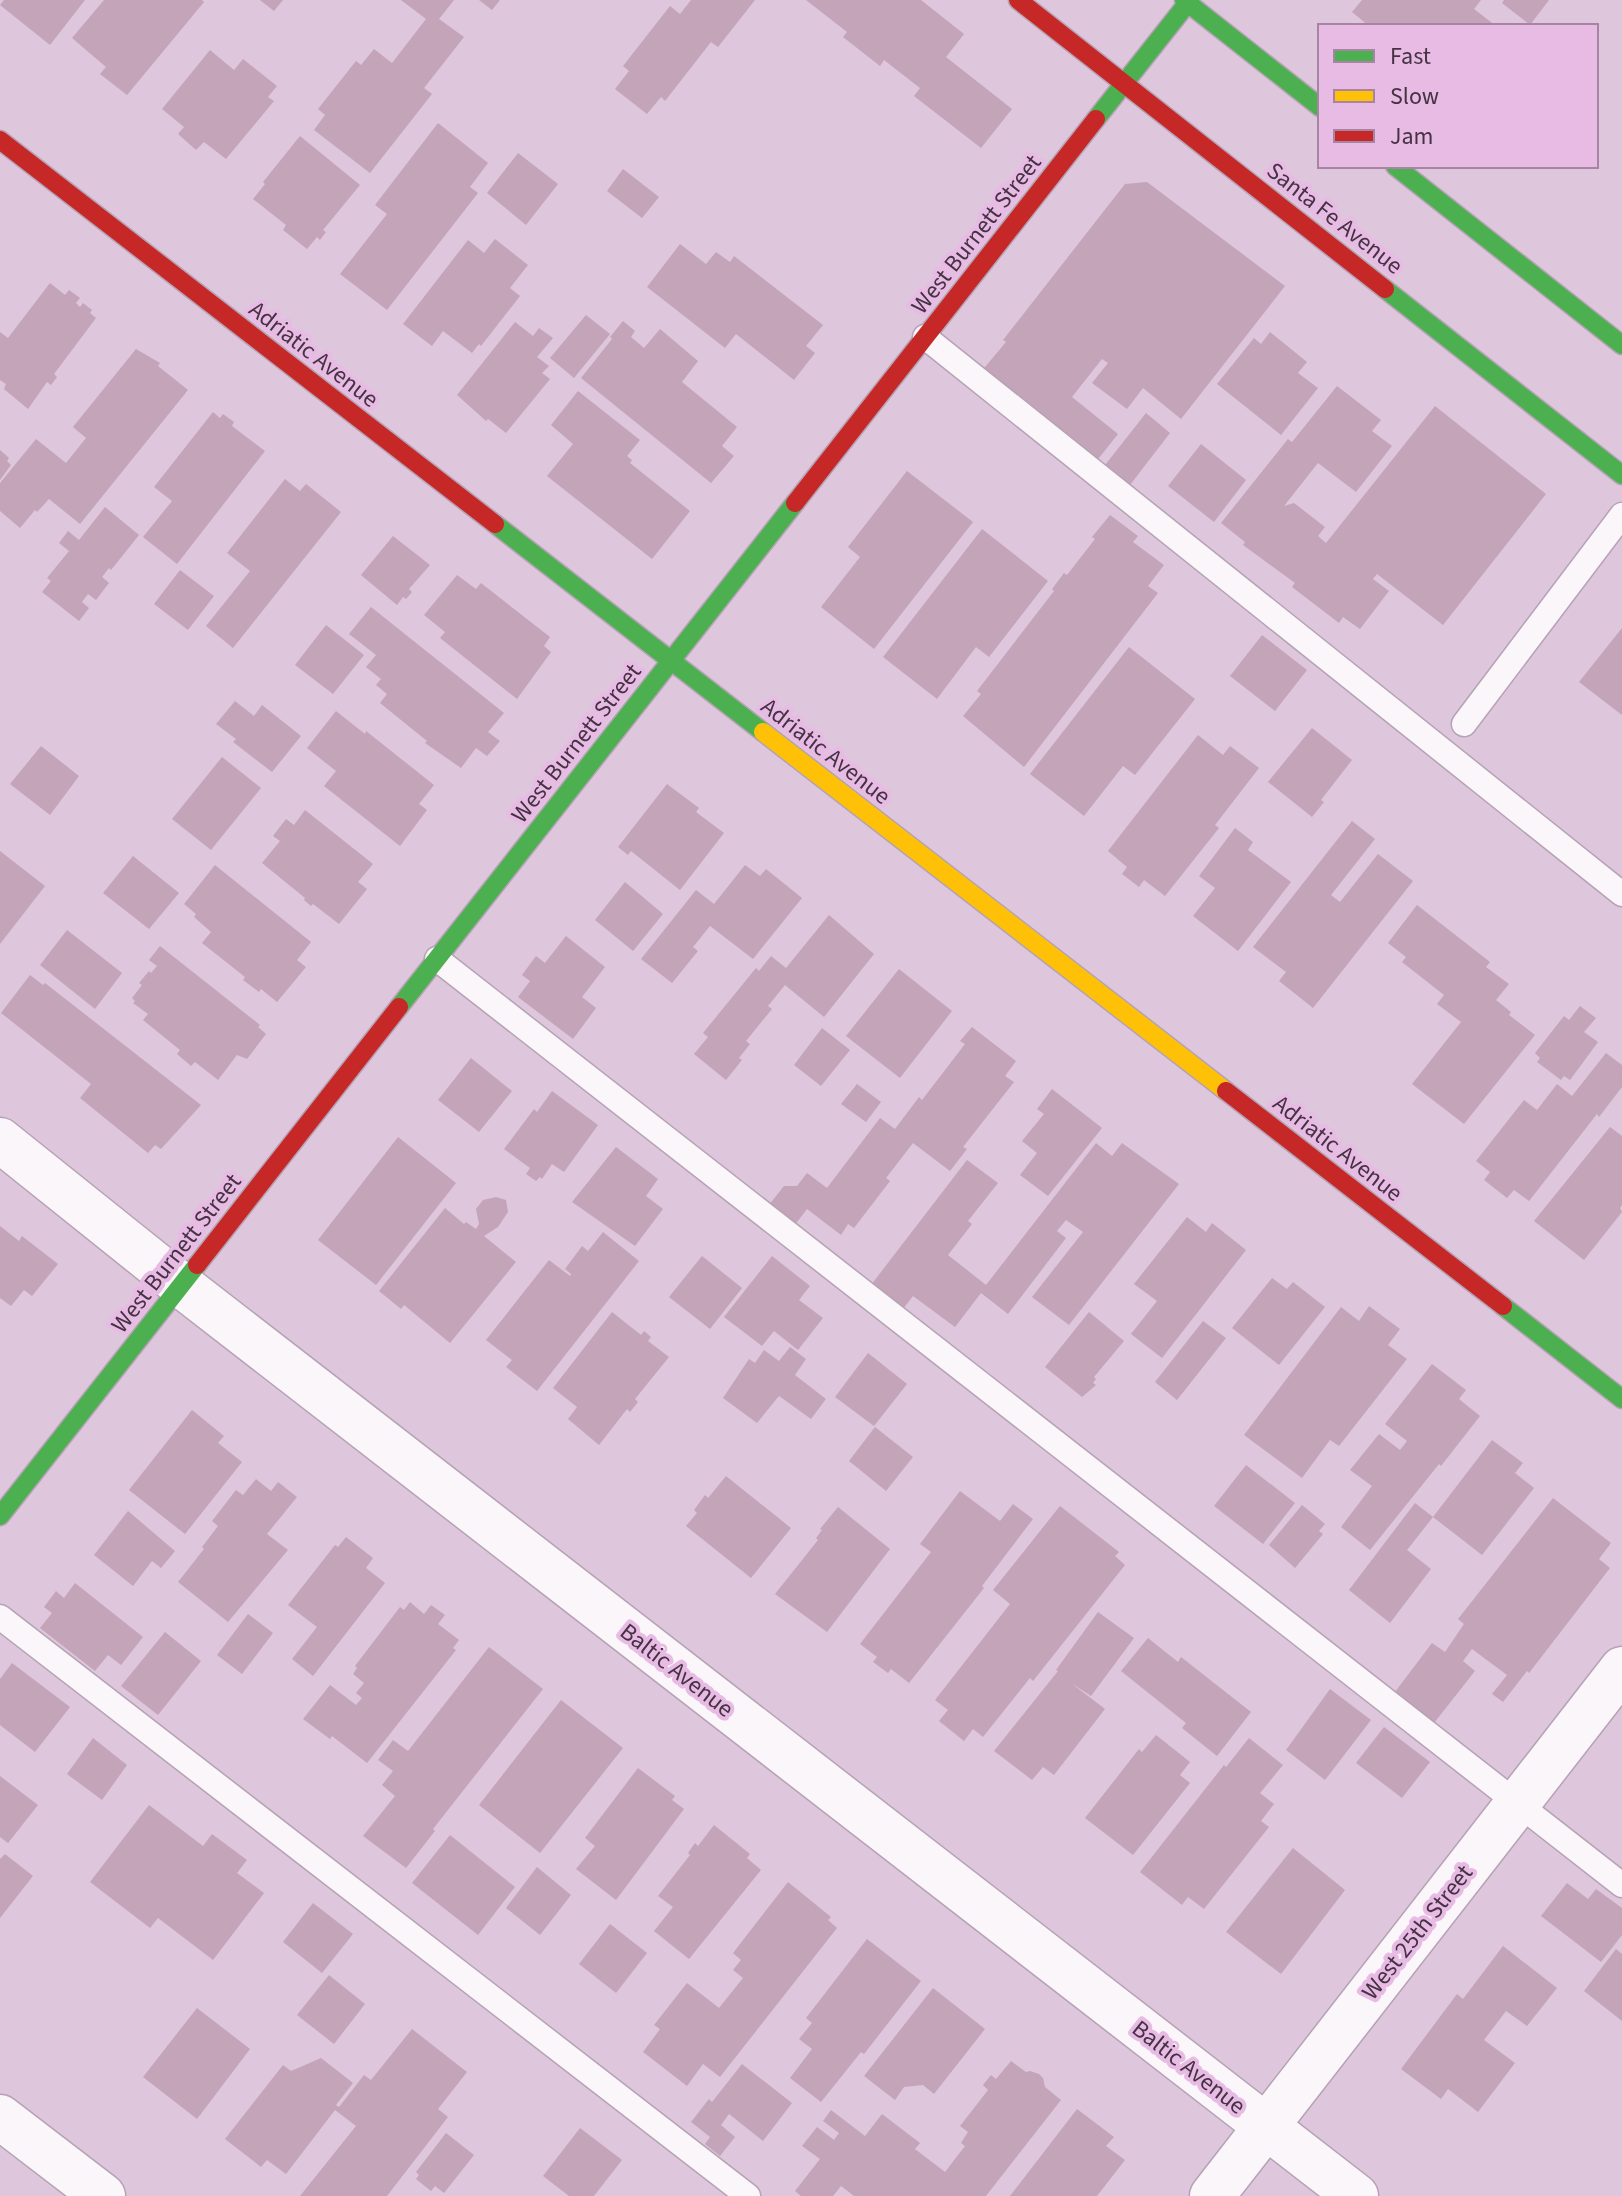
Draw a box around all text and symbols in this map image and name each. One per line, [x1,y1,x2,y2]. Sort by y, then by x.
legend [1318,24,1598,168]
text: Fast [1390,39,1431,74]
text: Slow [1390,79,1439,114]
text: Jam [1390,119,1434,154]
street label: West Burnett Street [903,147,1050,322]
street label: Santa Fe Avenue [1259,154,1410,283]
street label: Adriatic Avenue [241,293,386,416]
street label: West Burnett Street [503,656,650,831]
street label: Adriatic Avenue [753,690,898,813]
street label: Adriatic Avenue [1265,1087,1410,1210]
street label: West Burnett Street [103,1166,250,1341]
street label: Baltic Avenue [612,1615,741,1726]
street label: West 25th Street [1353,1857,1481,2007]
street label: Baltic Avenue [1124,2012,1253,2123]

